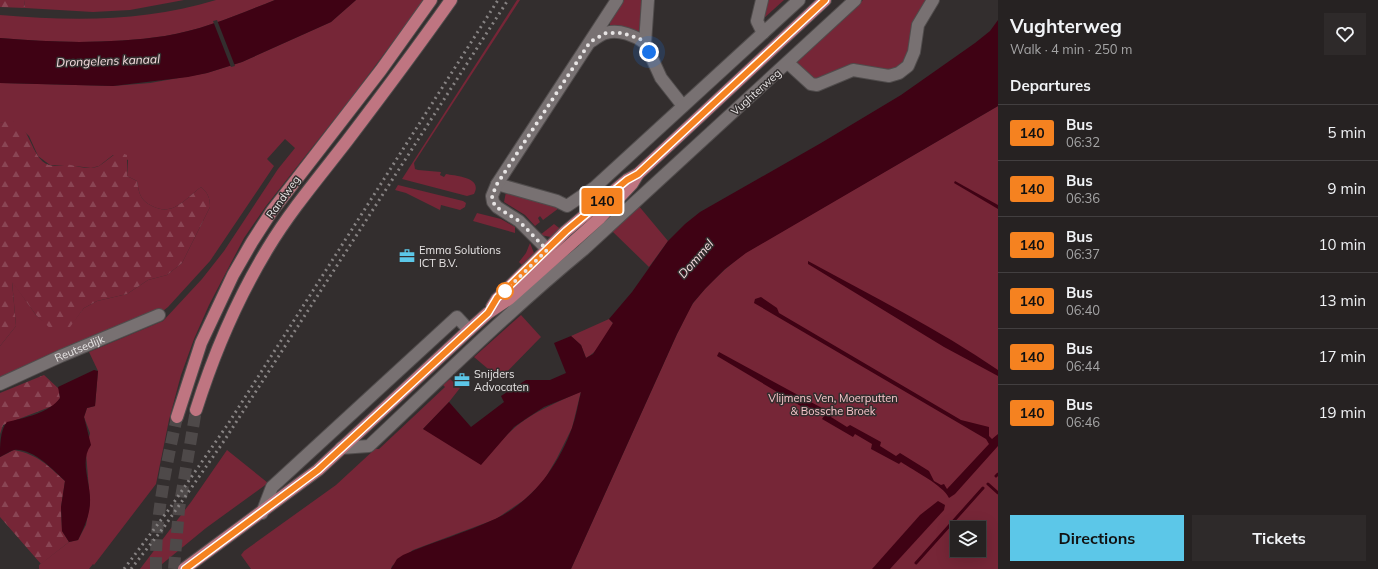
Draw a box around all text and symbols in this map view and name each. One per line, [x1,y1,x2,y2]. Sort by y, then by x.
button: heart [1324,13,1366,55]
text: Vughterweg [1010,14,1122,38]
text: Walk · 4 min · 250 m [1010,41,1132,57]
your location [639,42,659,62]
water label: Drongelens kanaal [56,51,160,70]
street label: Vughterweg [728,66,784,118]
text: Departures [1010,76,1091,95]
text: Bus [1066,115,1093,134]
text: 5 min [1328,123,1366,142]
text: 140 [1019,124,1045,142]
text: 06:32 [1066,134,1100,150]
text: Bus [1066,171,1093,190]
street label: Randweg [263,173,303,221]
text: 9 min [1328,179,1366,198]
text: 140 [1019,180,1045,198]
line badge: 140 [579,188,625,214]
text: 06:36 [1066,190,1100,206]
text: 140 [589,192,615,210]
text: Bus [1066,227,1093,246]
text: 10 min [1319,235,1366,254]
water label: Dommel [675,236,717,281]
text: 140 [1019,236,1045,254]
place label: Emma Solutions ICT B.V. [419,243,501,270]
text: 06:37 [1066,246,1100,262]
office icon: Emma Solutions ICT B.V. [398,247,416,265]
unlabelled marker [496,282,514,300]
text: Bus [1066,283,1093,302]
text: 13 min [1319,291,1366,310]
text: 140 [1019,292,1045,310]
text: 06:40 [1066,302,1100,318]
street label: Reutsedijk [52,332,107,365]
text: Bus [1066,339,1093,358]
text: 17 min [1319,347,1366,366]
text: 140 [1019,348,1045,366]
text: 06:44 [1066,358,1100,374]
place label: Snijders Advocaten [474,367,529,394]
office icon: Snijders Advocaten [453,371,471,389]
park label: Vlijmens Ven, Moerputten & Bossche Broek [768,391,898,418]
text: Bus [1066,395,1093,414]
text: 19 min [1319,403,1366,422]
text: 140 [1019,404,1045,422]
text: 06:46 [1066,414,1100,430]
button: Directions [1010,515,1184,561]
button: Tickets [1192,515,1366,561]
map controls [950,521,986,557]
button: layers [950,521,986,557]

